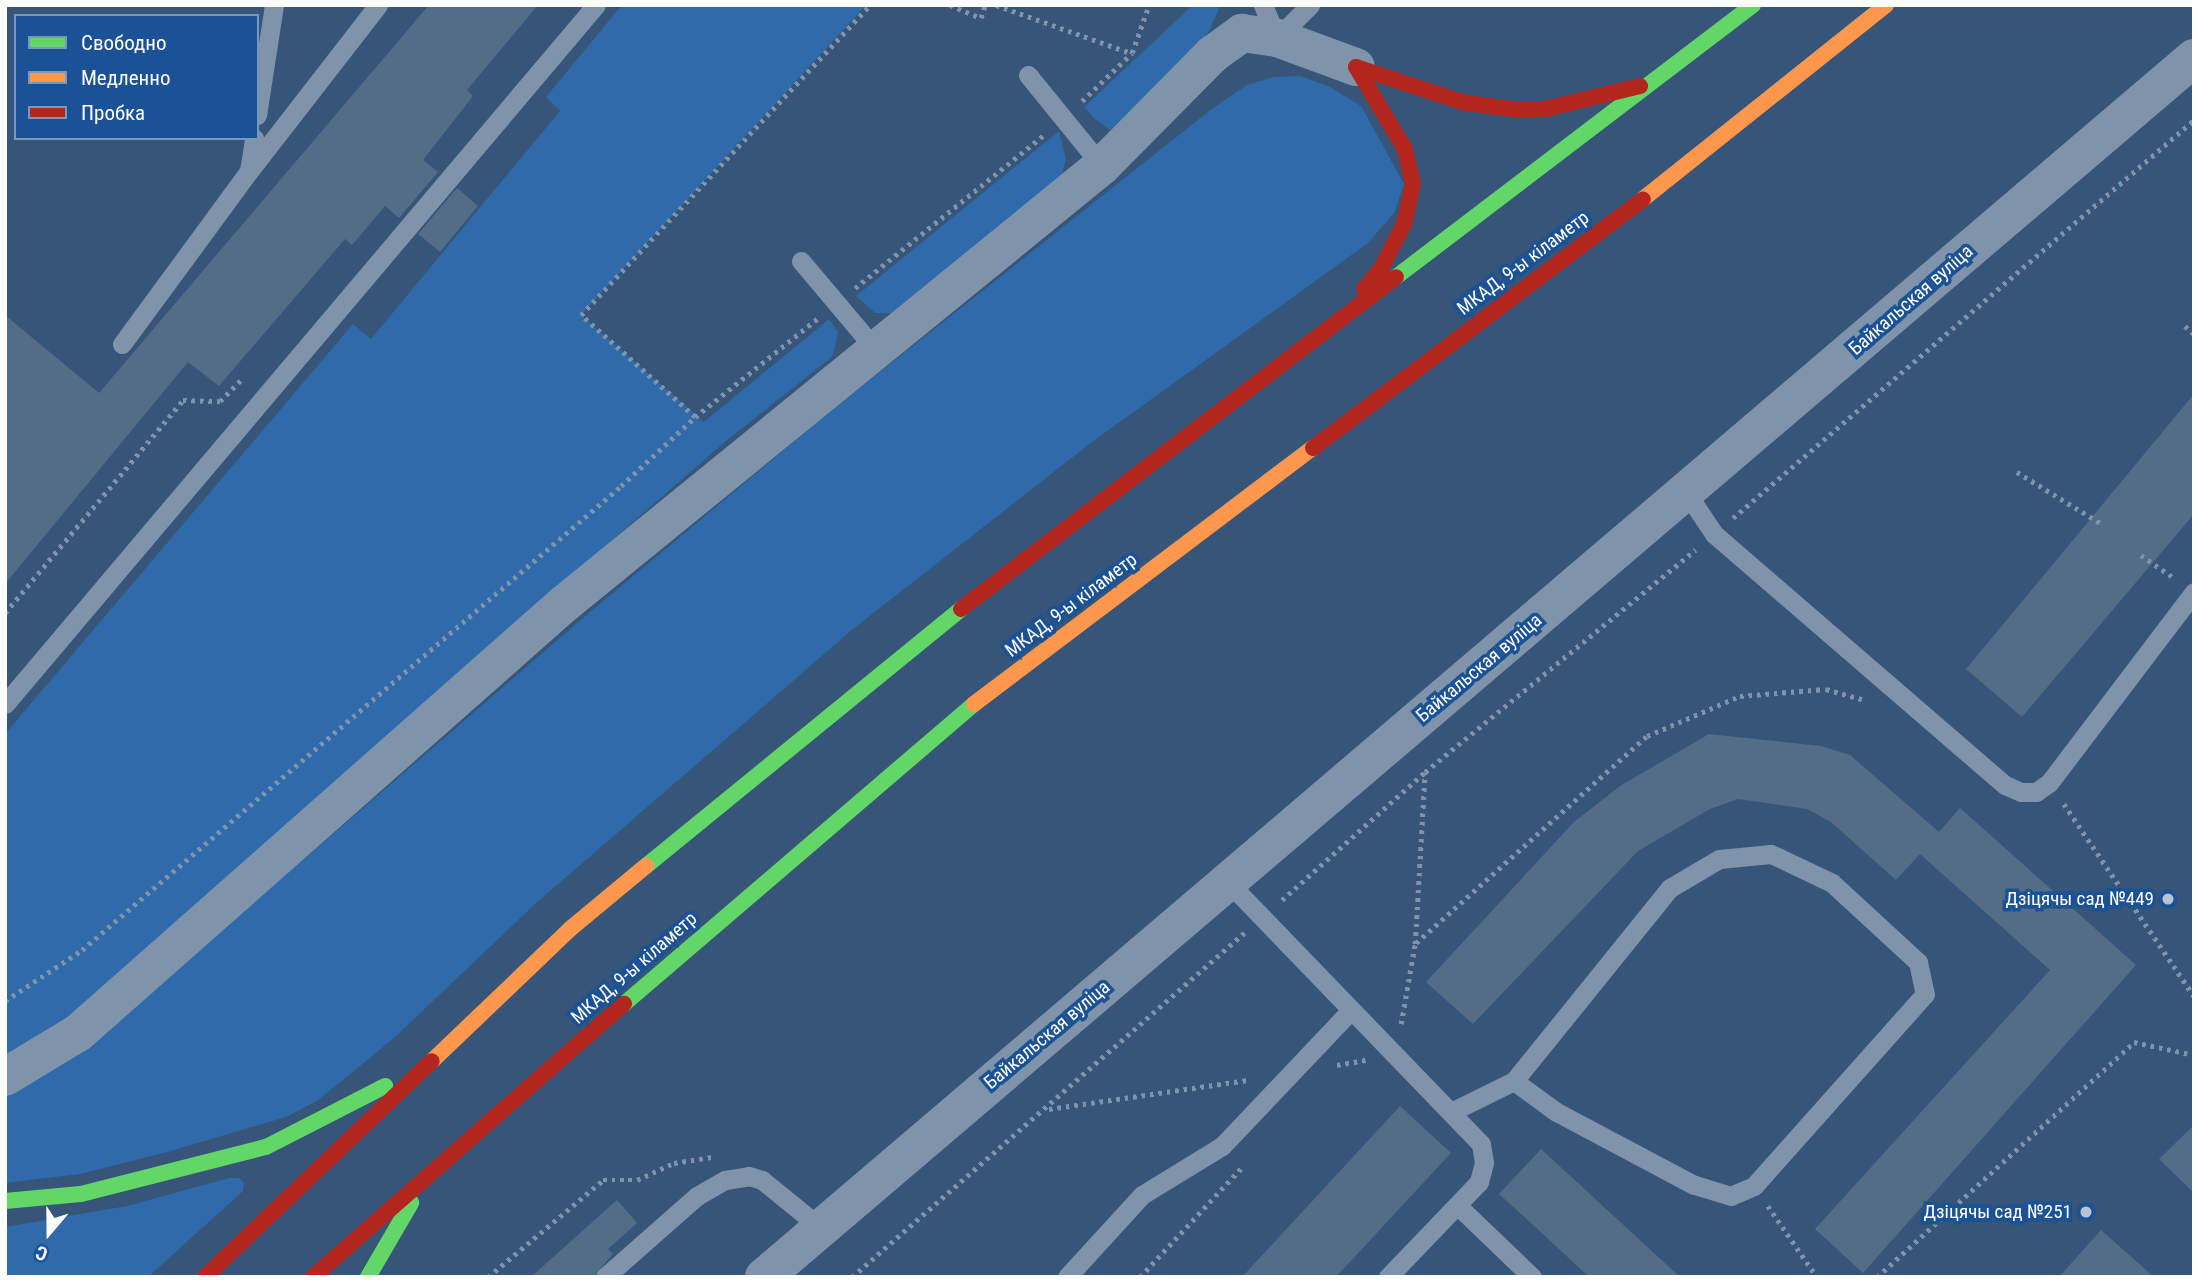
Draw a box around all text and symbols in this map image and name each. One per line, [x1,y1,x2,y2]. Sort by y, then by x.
legend [14,14,259,140]
text: Свободно [81,31,167,55]
text: Медленно [81,66,170,90]
text: Пробка [81,101,145,125]
street label: МКАД, 9-ы кіламетр [1453,206,1593,320]
street label: Байкальская вуліца [1844,240,1978,360]
street label: МКАД, 9-ы кіламетр [1001,548,1141,662]
street label: Байкальская вуліца [1412,609,1546,727]
place label: Дзіцячы сад №449 [2006,888,2154,910]
marker: Дзіцячы сад №449 [2160,891,2176,907]
street label: МКАД, 9-ы кіламетр [567,907,701,1029]
street label: Байкальская вуліца [980,976,1114,1094]
north arrow [14,1198,84,1268]
place label: Дзіцячы сад №251 [1924,1201,2072,1223]
marker: Дзіцячы сад №251 [2078,1204,2094,1220]
text: С [33,1241,51,1266]

